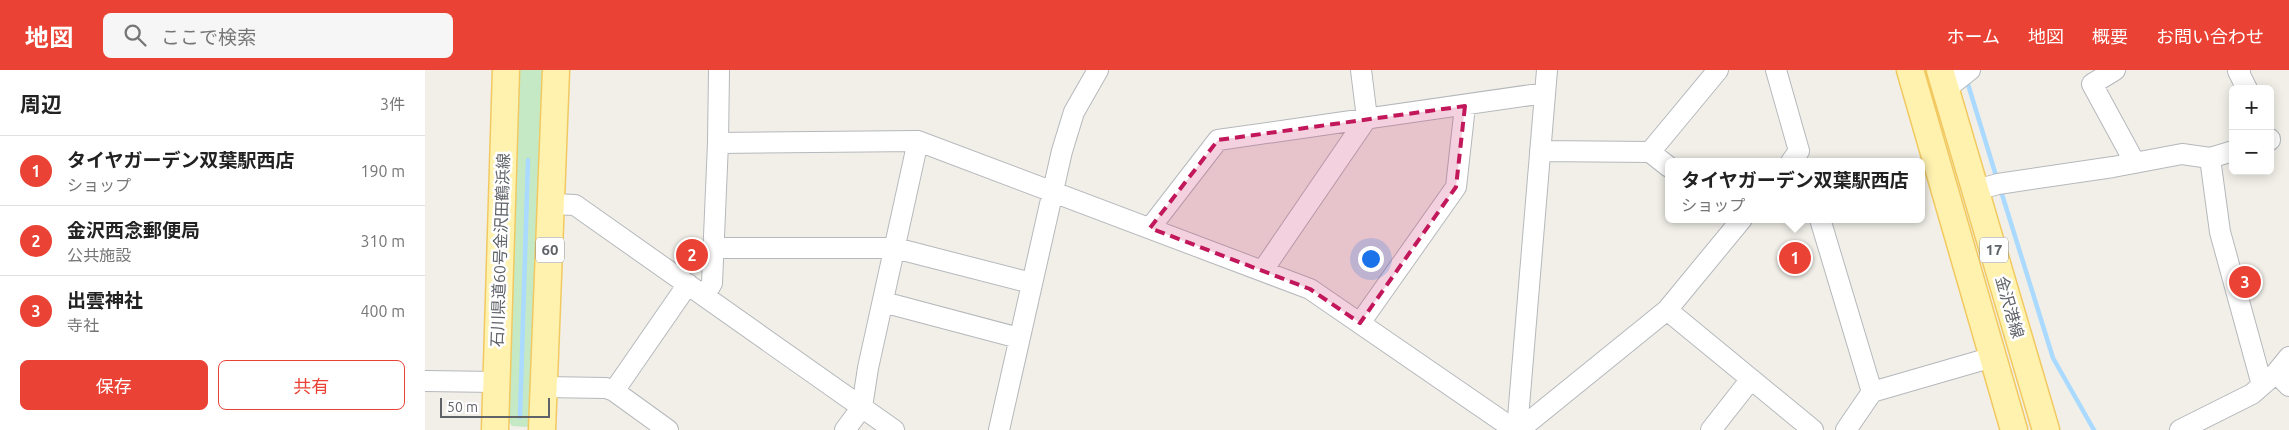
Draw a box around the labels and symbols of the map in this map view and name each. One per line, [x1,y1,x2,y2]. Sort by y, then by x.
street label: 石川県道60号金沢田鶴浜線 [488,153,512,347]
pin: 2 [676,236,708,274]
road number: 60 [536,238,564,262]
road number: 17 [1980,238,2008,262]
pin: 1 [1779,239,1811,277]
your location [1358,246,1384,272]
pin: 3 [2229,263,2261,301]
street label: 金沢港線 [1993,274,2027,340]
scale bar [440,395,550,418]

